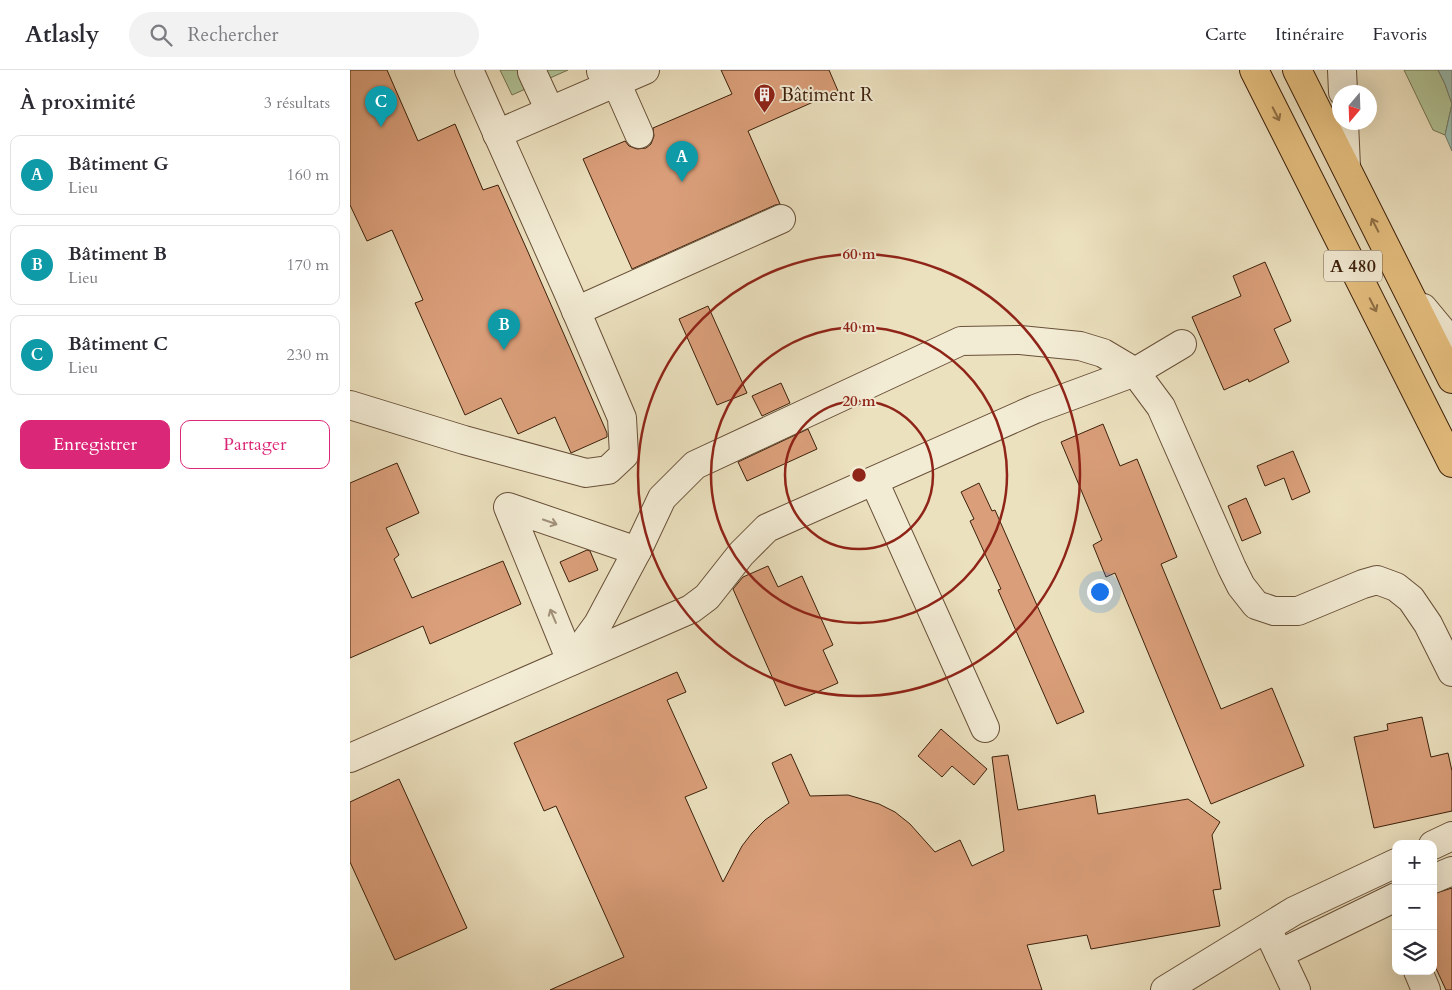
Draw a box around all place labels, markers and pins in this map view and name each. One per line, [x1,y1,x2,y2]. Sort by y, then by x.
building icon: Bâtiment R [753,82,777,113]
place label: Bâtiment R [781,82,874,108]
pin: C [365,86,397,127]
pin: A [666,141,698,182]
pin: B [488,309,520,350]
centre of rings [850,466,868,484]

